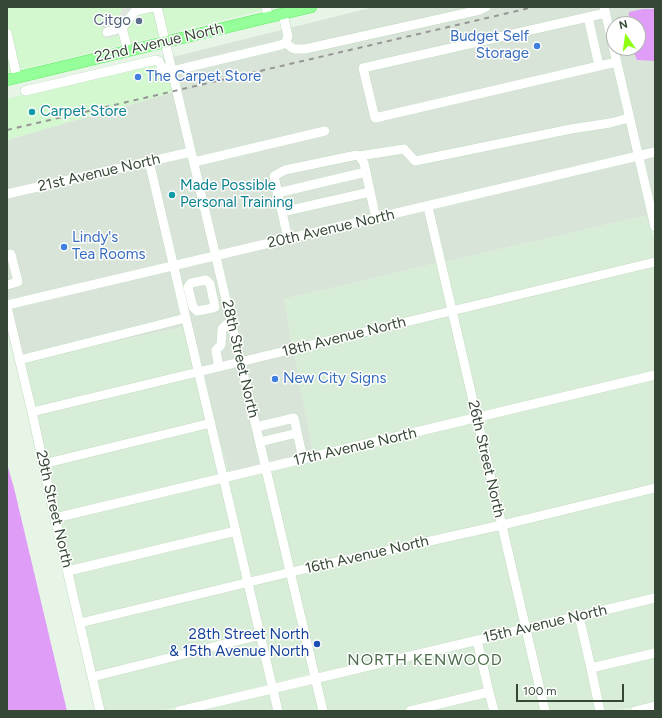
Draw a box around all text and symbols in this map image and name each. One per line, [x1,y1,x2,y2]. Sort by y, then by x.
place label: Citgo [94,12,131,30]
marker: Citgo [134,16,144,26]
north arrow [606,16,646,56]
text: N [618,18,629,32]
street label: 22nd Avenue North [93,19,225,67]
place label: Budget Self Storage [450,28,529,63]
marker: Budget Self Storage [532,41,542,51]
place label: The Carpet Store [146,68,261,86]
marker: The Carpet Store [133,72,143,82]
place label: Carpet Store [40,103,127,121]
marker: Carpet Store [27,107,37,117]
street label: 21st Avenue North [36,150,162,196]
place label: Made Possible Personal Training [180,177,293,212]
marker: Made Possible Personal Training [167,190,177,200]
street label: 20th Avenue North [266,206,396,252]
place label: Lindy's Tea Rooms [72,229,145,264]
marker: Lindy's Tea Rooms [59,242,69,252]
street label: 28th Street North [218,298,262,420]
street label: 18th Avenue North [280,313,408,361]
place label: New City Signs [283,370,386,388]
marker: New City Signs [270,374,280,384]
street label: 26th Street North [464,399,508,519]
street label: 17th Avenue North [292,424,418,470]
street label: 29th Street North [32,449,76,569]
street label: 16th Avenue North [303,532,431,578]
street label: 15th Avenue North [481,601,609,647]
place label: 28th Street North & 15th Avenue North [169,626,309,661]
marker: 28th Street North & 15th Avenue North [312,639,322,649]
district label: NORTH KENWOOD [347,650,503,670]
scale bar [518,676,626,702]
text: 100 m [523,684,557,698]

